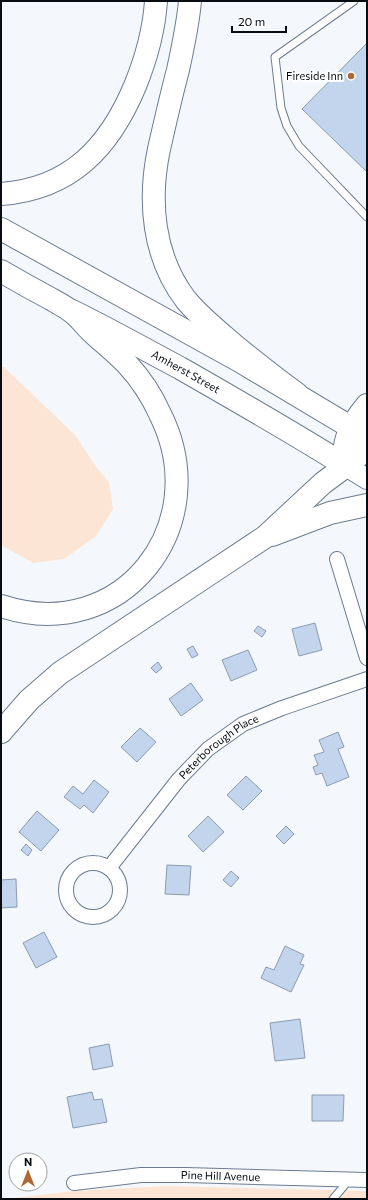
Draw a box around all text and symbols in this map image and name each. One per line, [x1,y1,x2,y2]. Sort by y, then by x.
scale bar [232,8,286,34]
text: 20 m [238,14,265,28]
place label: Fireside Inn [286,69,343,82]
marker: Fireside Inn [346,71,356,81]
street label: Amherst Street [150,347,223,396]
street label: Peterborough Place [176,711,260,781]
north arrow [8,1152,48,1192]
text: N [24,1155,32,1168]
street label: Pine Hill Avenue [181,1168,261,1183]

